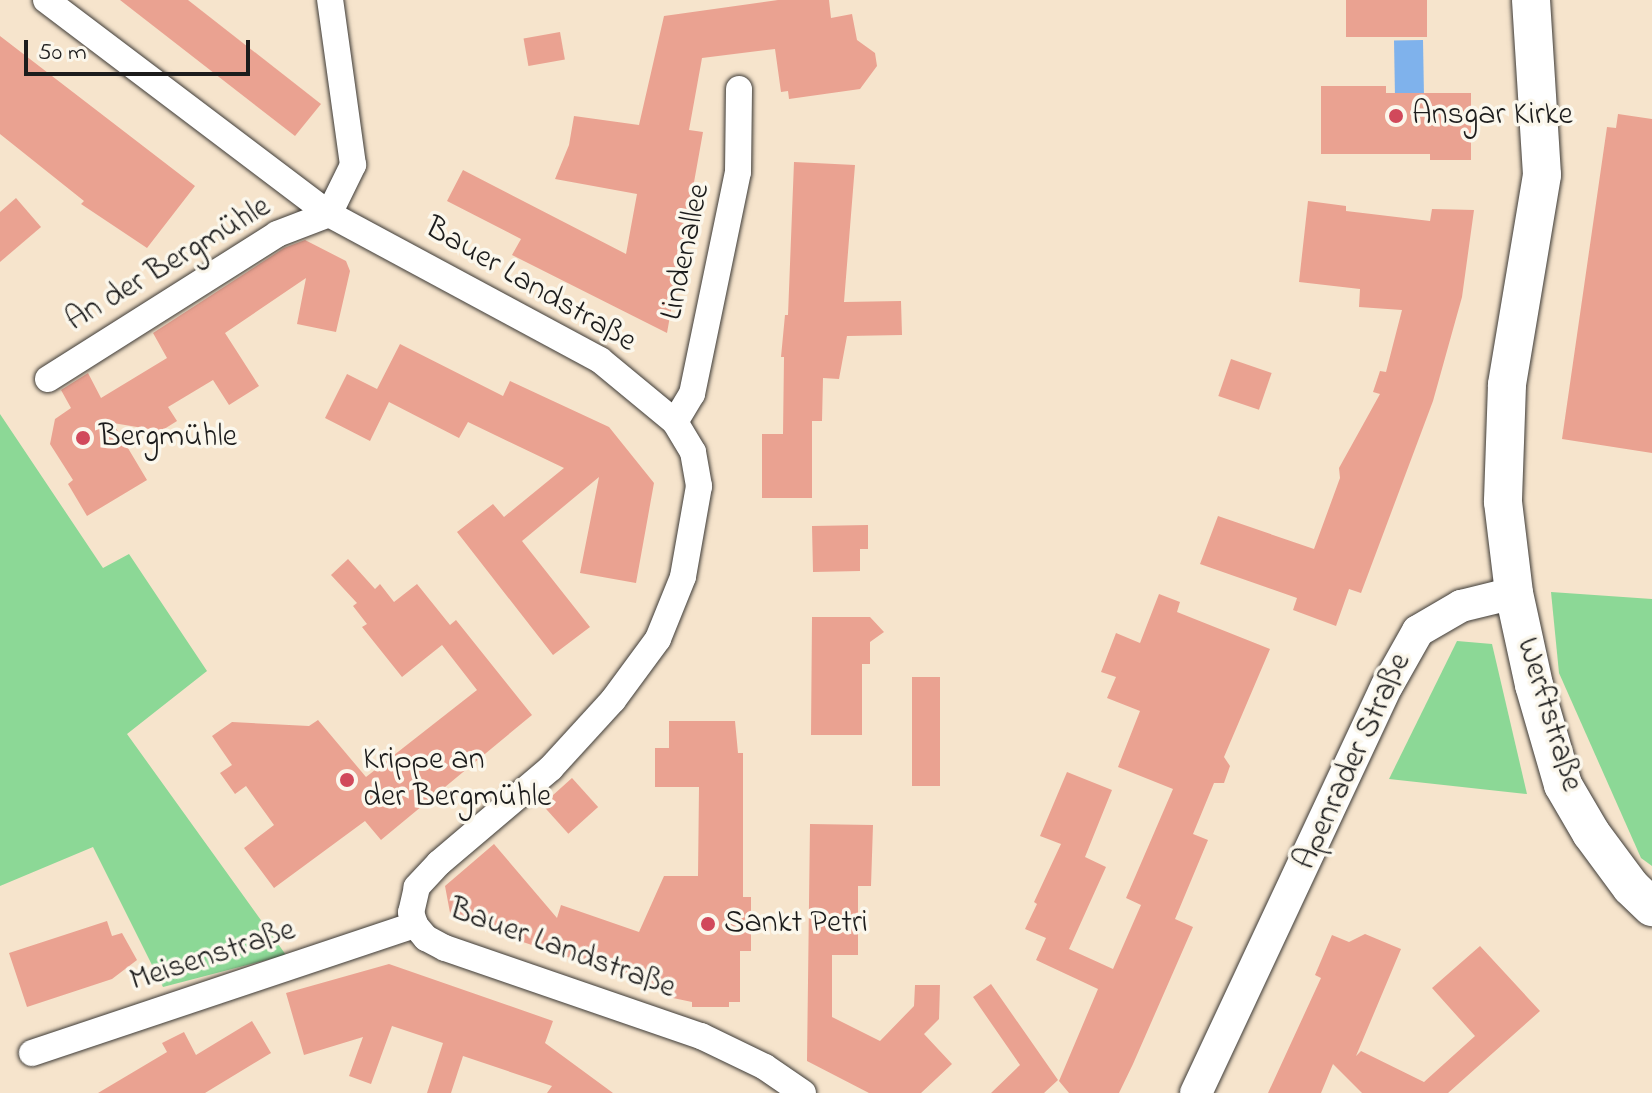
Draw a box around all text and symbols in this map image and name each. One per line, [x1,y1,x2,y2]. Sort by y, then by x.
scale bar [28,24,254,74]
text: 50 m [38,36,87,71]
place label: Ansgar Kirke [1412,97,1573,135]
marker: Ansgar Kirke [1387,107,1405,125]
street label: Lindenallee [654,180,720,324]
street label: An der Bergmühle [60,189,278,341]
street label: Bauer Landstraße [418,210,642,362]
place label: Bergmühle [99,419,237,457]
marker: Bergmühle [74,429,92,447]
street label: Werftstraße [1506,634,1590,796]
street label: Apenrader Straße [1287,648,1421,876]
place label: Krippe an der Bergmühle [363,743,551,818]
marker: Krippe an der Bergmühle [338,771,356,789]
street label: Bauer Landstraße [444,891,680,1009]
place label: Sankt Petri [724,905,868,943]
street label: Meisenstraße [126,912,300,1002]
marker: Sankt Petri [699,915,717,933]

